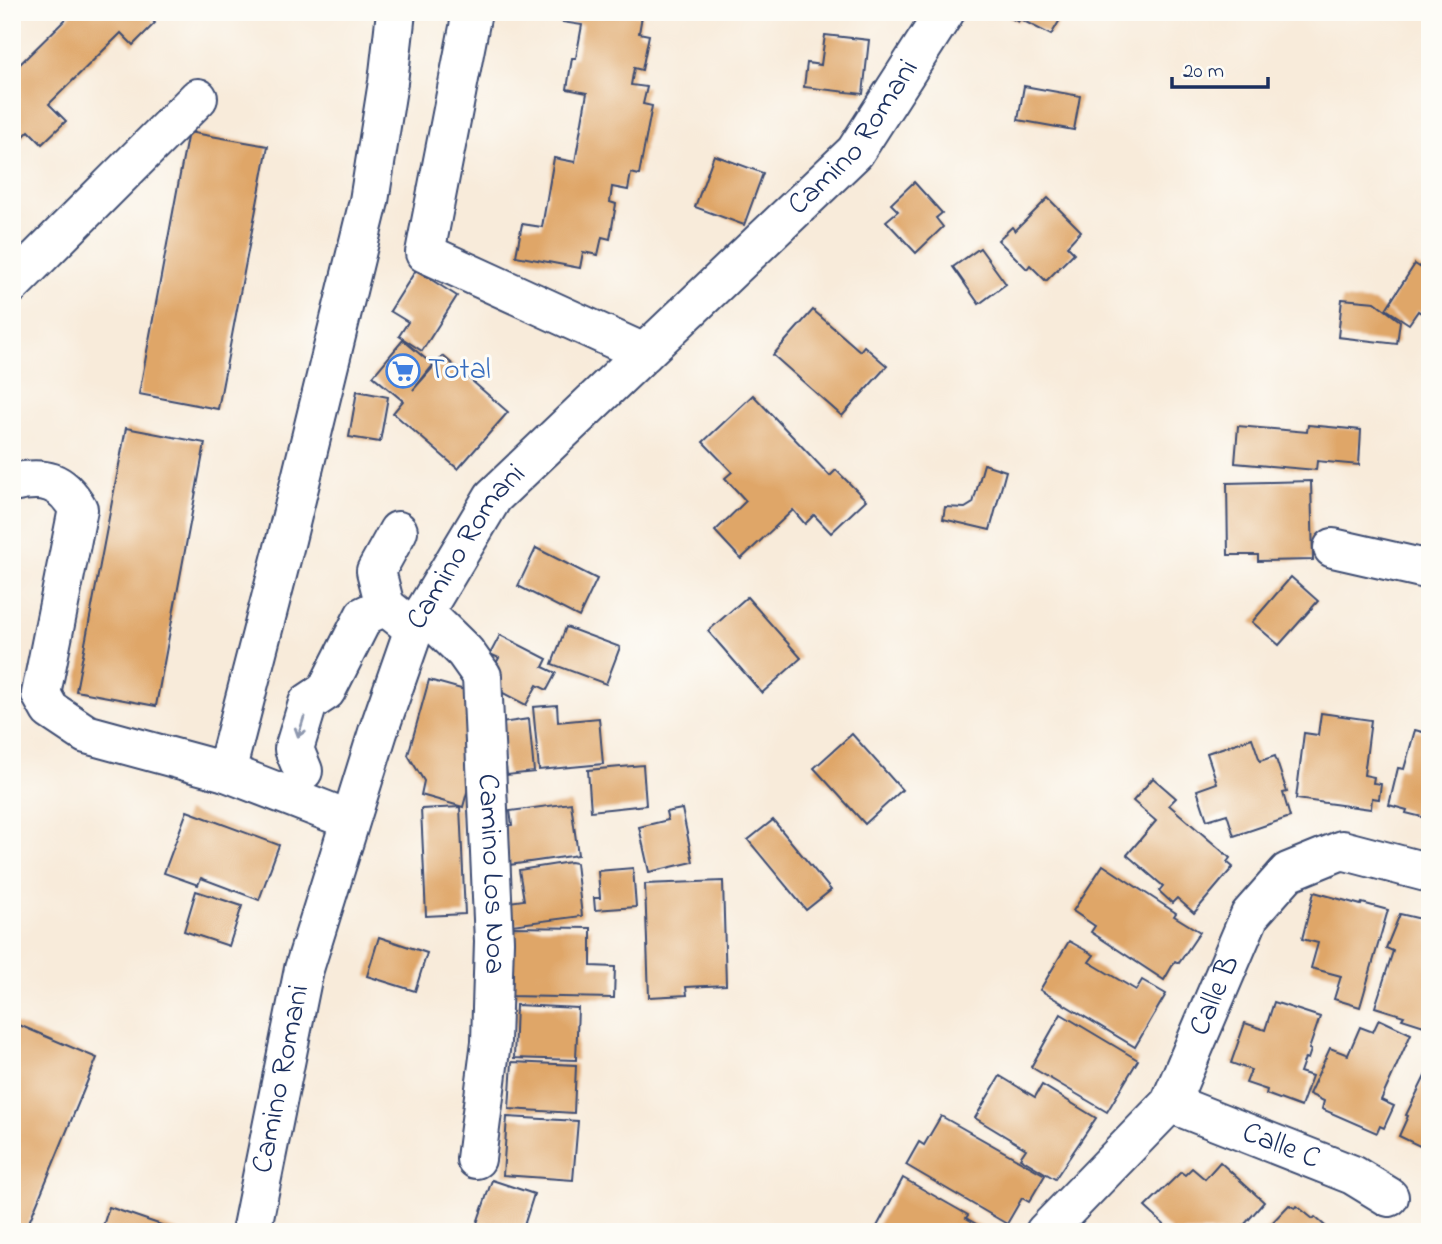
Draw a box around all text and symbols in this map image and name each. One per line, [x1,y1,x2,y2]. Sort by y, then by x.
scale bar [1172,46,1269,90]
street label: Camino Romani [778,51,931,227]
text: 20 m [1183,57,1224,87]
place label: Total [428,349,491,393]
supermarket icon: Total [384,352,422,390]
street label: Camino Romani [396,454,536,639]
one-way arrow [293,716,306,738]
street label: Camino Los Noa [464,773,516,975]
street label: Calle B [1179,949,1252,1043]
street label: Camino Romani [241,981,322,1177]
street label: Calle C [1235,1111,1326,1182]

